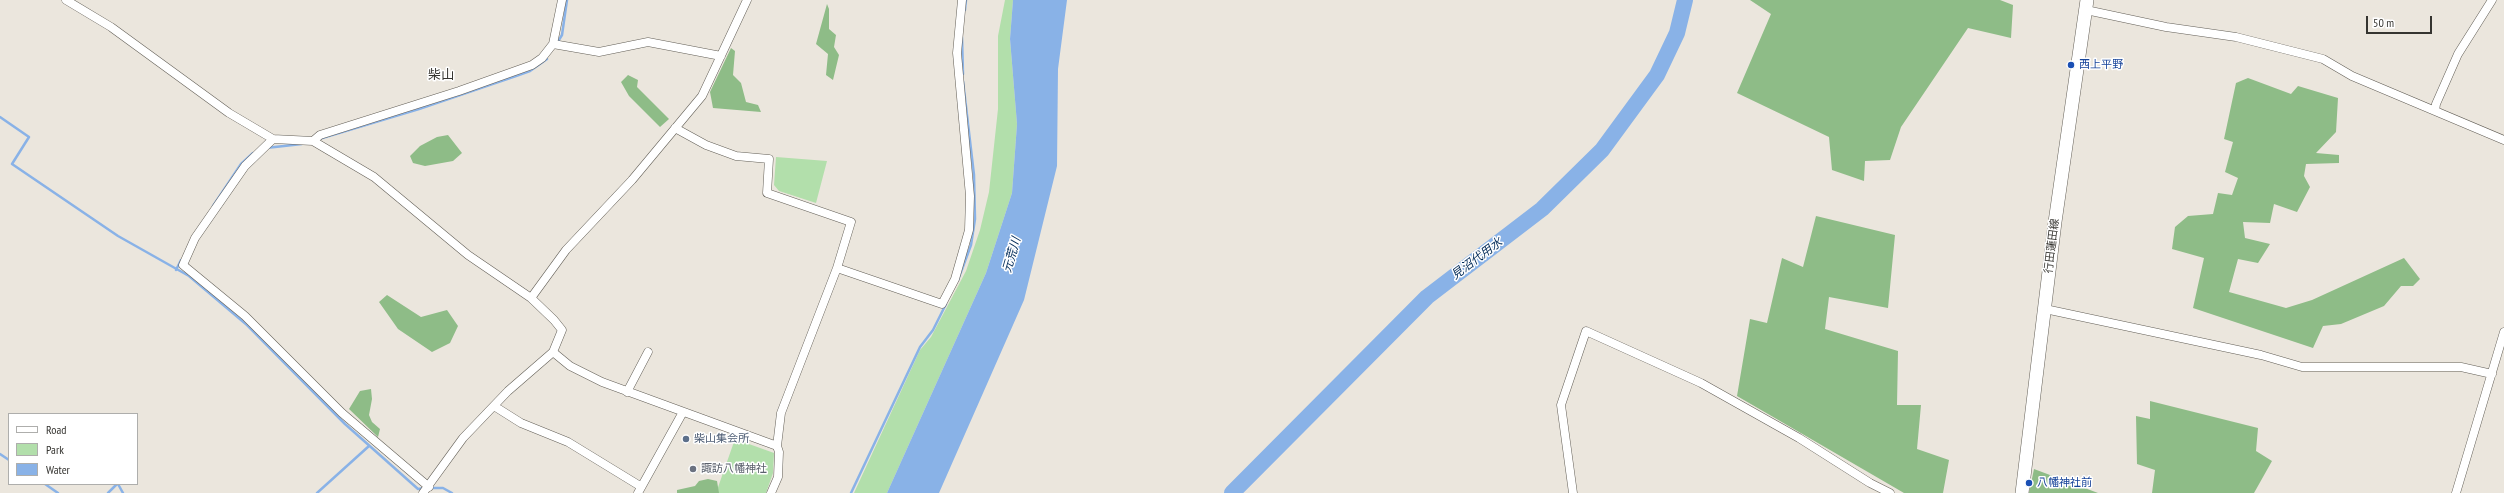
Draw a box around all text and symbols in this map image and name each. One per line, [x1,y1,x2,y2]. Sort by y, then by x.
scale bar [2368,8,2434,34]
text: 50 m [2373,15,2394,30]
place label: 西上平野 [2079,58,2123,72]
marker: 西上平野 [2066,60,2076,70]
district label: 柴山 [428,67,454,83]
street label: 行田蓮田線 [2042,218,2062,274]
water label: 見沼代用水 [1449,235,1505,283]
water label: 元荒川 [1000,236,1024,274]
legend [8,413,138,485]
text: Road [46,422,66,437]
place label: 柴山集会所 [694,432,749,446]
marker: 柴山集会所 [681,434,691,444]
text: Park [46,442,64,457]
text: Water [46,462,70,477]
place label: 諏訪八幡神社 [701,462,767,476]
marker: 諏訪八幡神社 [688,464,698,474]
place label: 八幡神社前 [2037,476,2092,490]
marker: 八幡神社前 [2024,478,2034,488]

